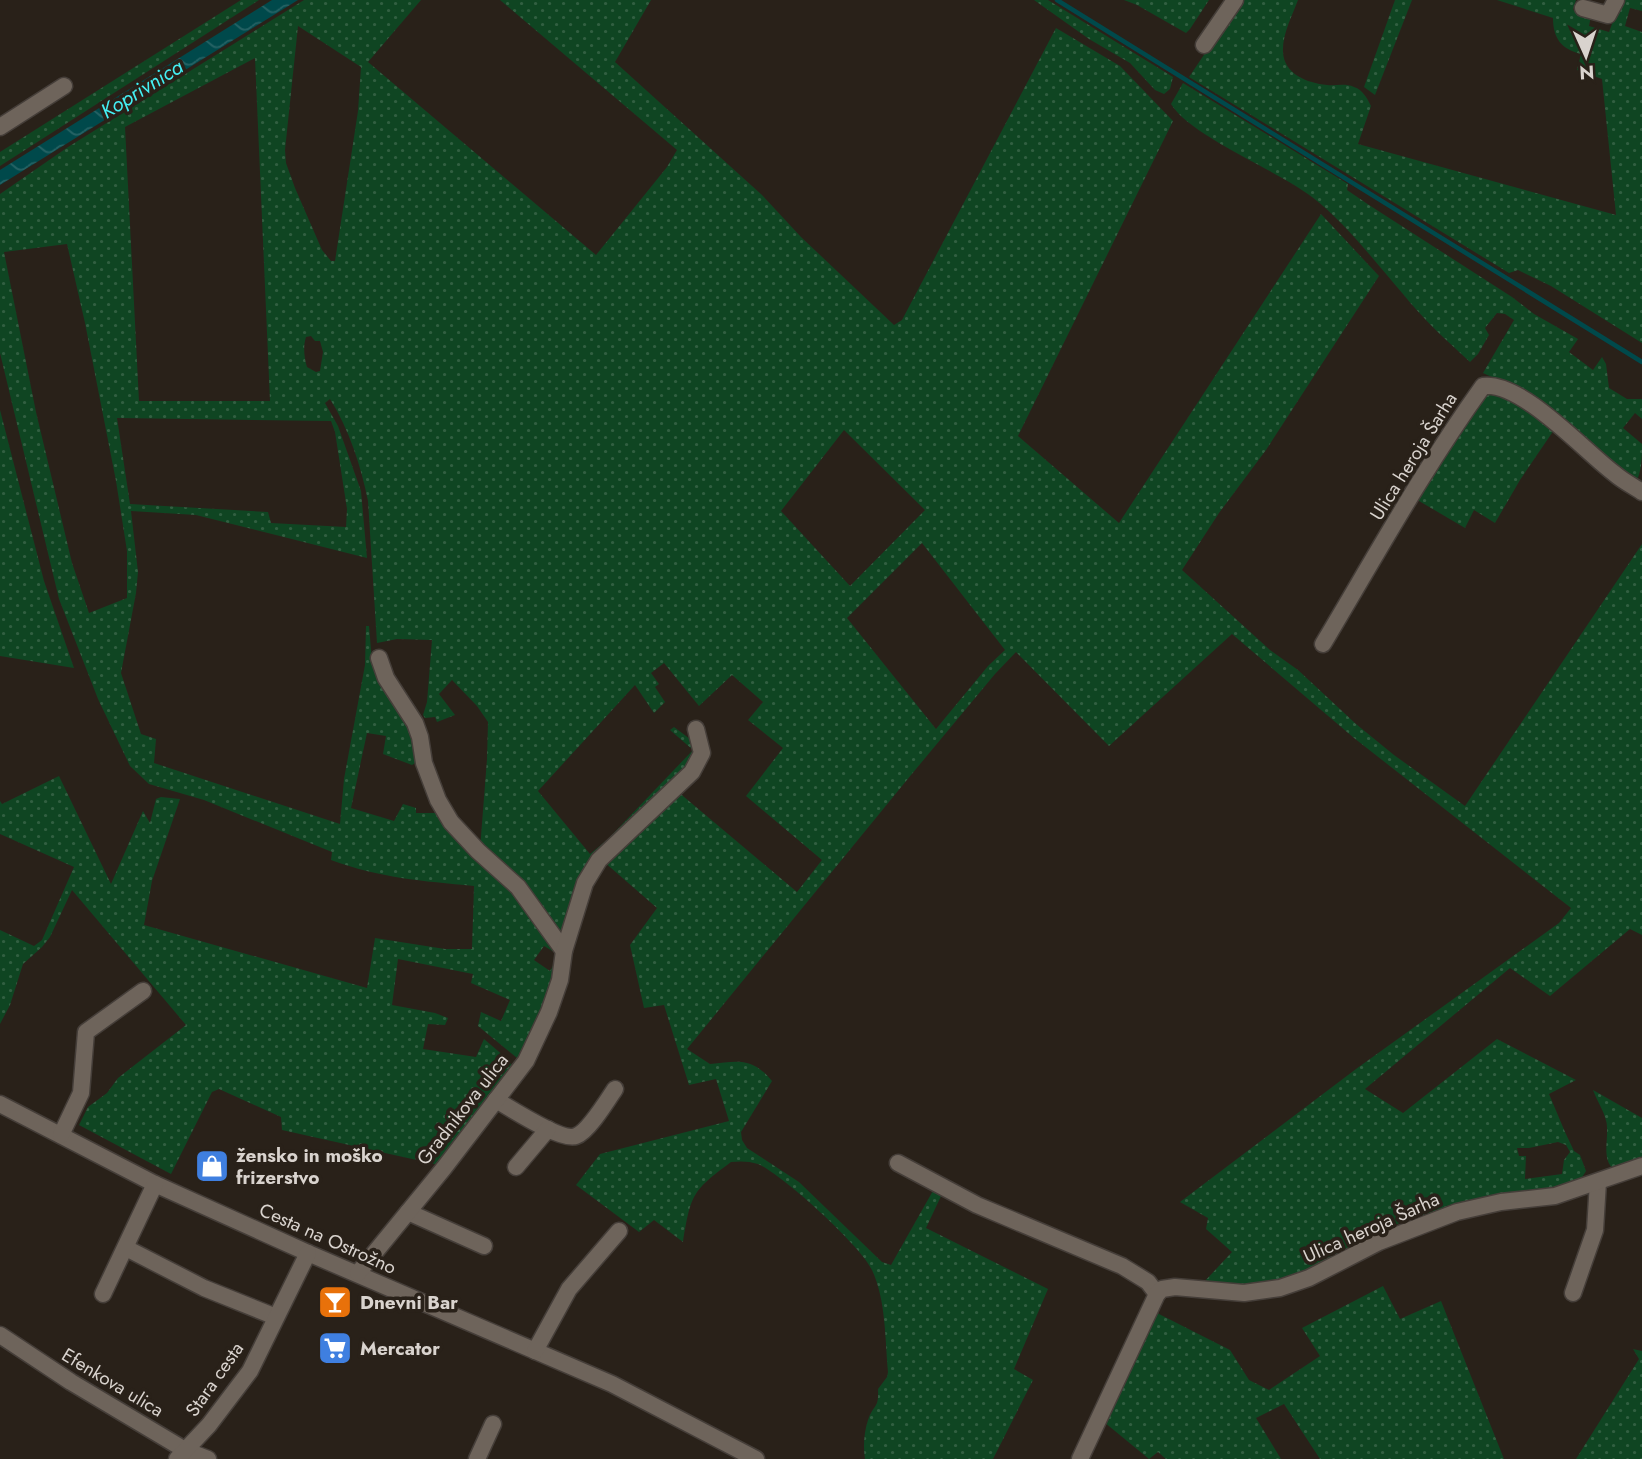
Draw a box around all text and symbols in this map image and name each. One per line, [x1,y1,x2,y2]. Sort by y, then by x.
north arrow [1551,21,1621,91]
water label: Koprivnica [95,52,189,126]
text: N [1579,59,1595,86]
street label: Ulica heroja Šarha [1363,387,1464,525]
street label: Gradnikova ulica [410,1048,515,1171]
place label: žensko in moško frizerstvo [236,1142,383,1191]
shop icon: žensko in moško frizerstvo [193,1147,231,1185]
street label: Ulica heroja Šarha [1299,1185,1444,1270]
street label: Cesta na Ostrožno [255,1196,401,1281]
bar icon: Dnevni Bar [316,1283,354,1321]
place label: Dnevni Bar [360,1289,458,1316]
supermarket icon: Mercator [316,1329,354,1367]
place label: Mercator [360,1335,440,1362]
street label: Stara cesta [179,1336,250,1422]
street label: Efenkova ulica [57,1341,169,1423]

